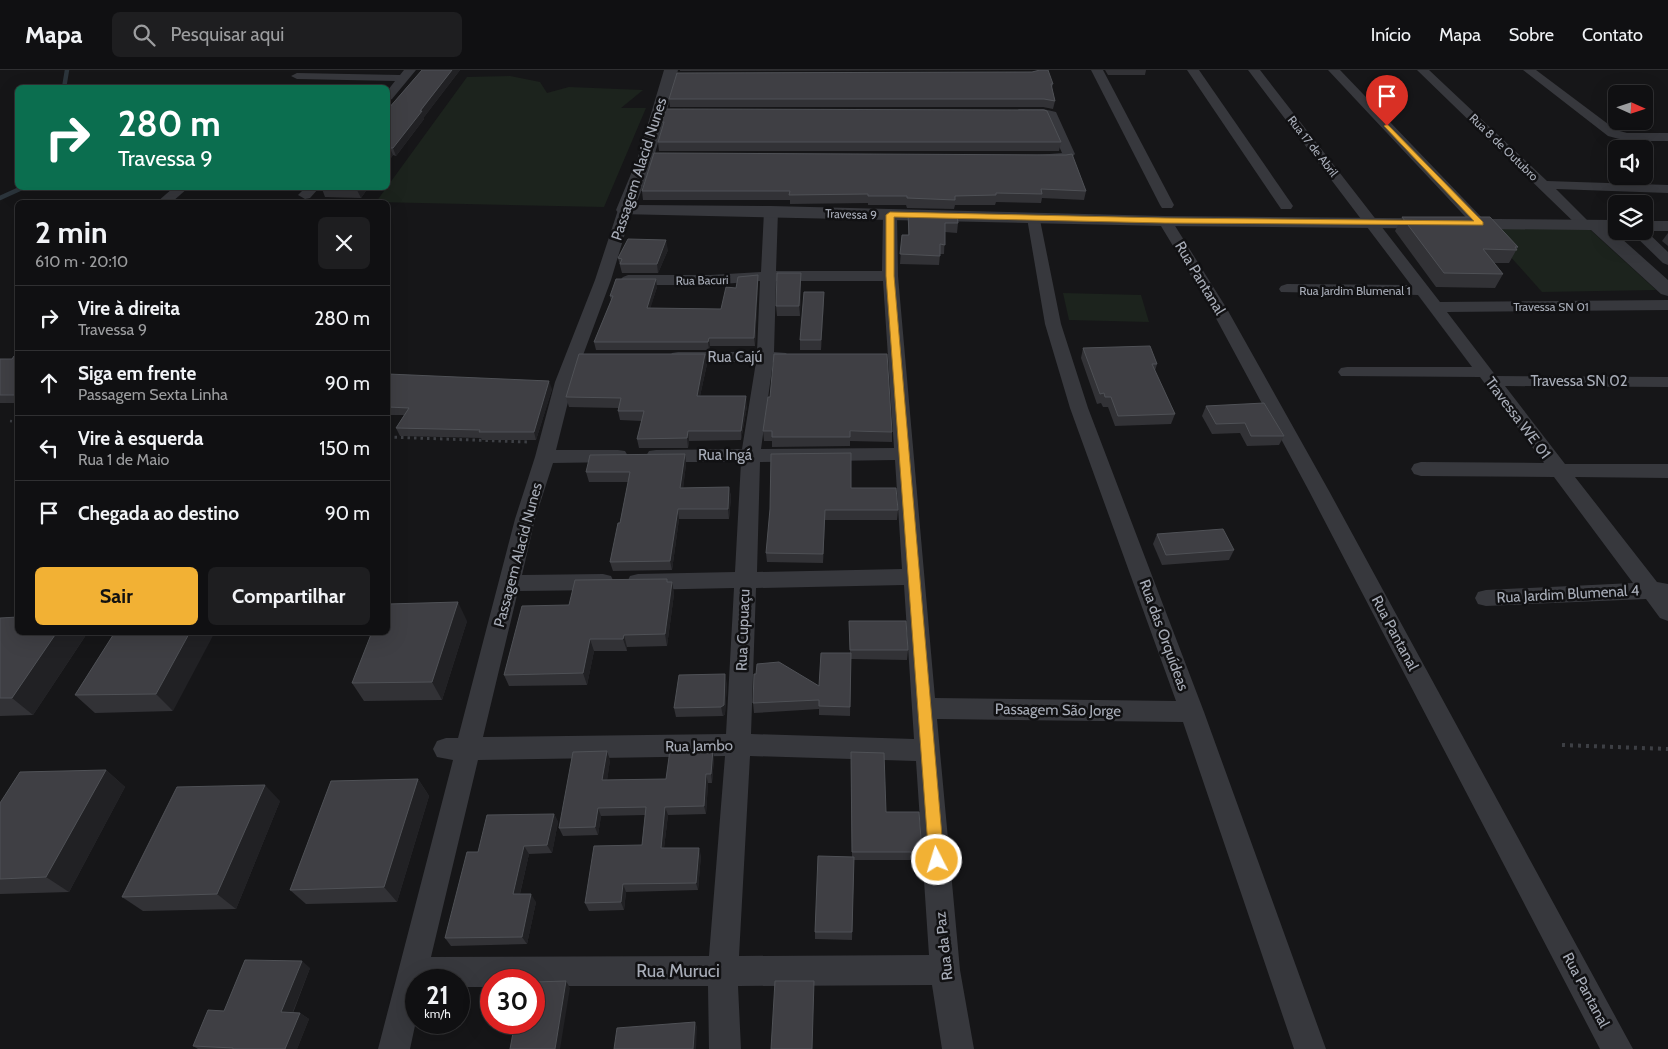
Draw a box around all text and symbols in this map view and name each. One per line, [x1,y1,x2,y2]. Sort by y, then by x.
search box [112,12,462,57]
text: Mapa [25,20,82,49]
icon: search [130,21,158,49]
text: Pesquisar aqui [170,23,284,46]
text: Início [1371,24,1411,46]
text: Mapa [1439,24,1481,46]
text: Sobre [1509,24,1554,46]
text: Contato [1582,24,1643,46]
pin [1366,75,1408,126]
icon: arrive [1373,82,1401,110]
north arrow [1608,85,1652,130]
map controls [1608,85,1653,240]
street label: Passagem Alacid Nunes [607,95,671,243]
text: 280 m [118,102,221,145]
icon: right [35,105,100,170]
street label: Rua 8 de Outubro [1466,110,1542,184]
street label: Rua 17 de Abril [1285,113,1342,180]
button: sound [1608,140,1653,185]
text: Travessa 9 [118,145,213,172]
button: layers [1608,195,1653,240]
street label: Travessa 9 [825,206,877,222]
text: 2 min [35,214,107,251]
button: close [318,217,370,269]
street label: Rua Pantanal [1171,238,1229,318]
text: 610 m · 20:10 [35,252,128,271]
street label: Rua Bacuri [675,272,729,288]
street label: Rua Jardim Blumenal 1 [1299,283,1411,298]
text: Vire à direita [78,297,180,320]
street label: Travessa SN 01 [1513,299,1589,314]
icon: right [35,304,63,332]
text: 280 m [314,307,370,330]
text: Travessa 9 [78,320,147,339]
street label: Rua Cajú [708,348,762,366]
text: Siga em frente [78,362,196,385]
icon: ahead [35,369,63,397]
text: 90 m [325,372,370,395]
street label: Travessa SN 02 [1530,372,1628,390]
street label: Travessa WE 01 [1482,374,1554,462]
text: Passagem Sexta Linha [78,385,228,404]
text: Vire à esquerda [78,427,204,450]
icon: left [35,434,63,462]
text: 150 m [319,437,370,460]
street label: Rua Ingá [698,446,753,464]
text: Rua 1 de Maio [78,450,169,469]
street label: Passagem Alacid Nunes [490,481,546,629]
icon: arrive [35,499,63,527]
text: Chegada ao destino [78,502,239,525]
text: 90 m [325,502,370,525]
button: Sair [35,567,198,625]
button: Compartilhar [208,567,370,625]
street label: Rua das Orquídeas [1135,577,1193,693]
street label: Rua Jardim Blumenal 4 [1496,581,1640,607]
street label: Rua Cupuaçu [733,589,753,671]
street label: Rua Pantanal [1368,592,1423,674]
street label: Passagem São Jorge [995,700,1122,720]
street label: Rua Jambo [665,736,733,756]
position arrow [910,833,962,885]
street label: Rua da Paz [931,911,957,981]
street label: Rua Pantanal [1559,949,1614,1031]
street label: Rua Muruci [636,960,720,982]
speed limit sign: 30 [480,969,545,1034]
text: 21 [426,980,449,1010]
text: km/h [424,1006,451,1021]

